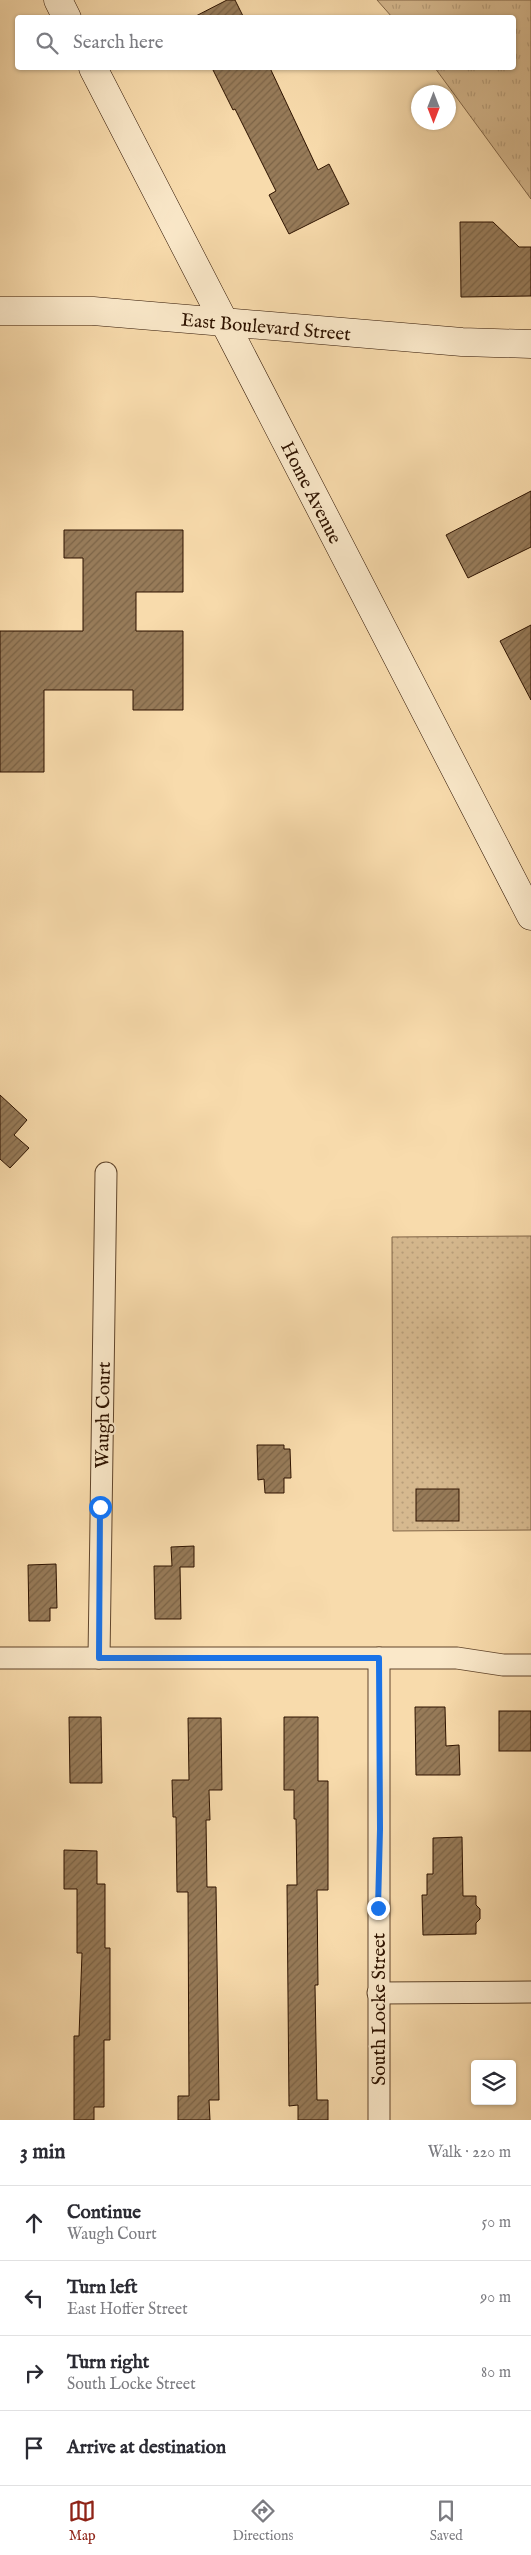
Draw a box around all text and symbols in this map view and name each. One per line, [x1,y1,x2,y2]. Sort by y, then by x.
search box [15,15,516,70]
icon: search [33,29,61,57]
text: Search here [73,31,164,55]
north arrow [411,85,456,130]
street label: East Boulevard Street [180,309,352,347]
street label: Home Avenue [274,438,346,548]
street label: Waugh Court [91,1361,117,1469]
route start [89,1496,112,1519]
route end [367,1897,390,1920]
street label: South Locke Street [368,1932,392,2085]
map controls [471,2060,516,2105]
button: layers [471,2060,516,2105]
text: 3 min [20,2139,65,2166]
text: Walk · 220 m [428,2143,511,2163]
text: Continue [67,2201,141,2225]
icon: ahead [20,2209,48,2237]
text: 50 m [482,2213,511,2233]
text: Waugh Court [67,2225,157,2245]
text: Turn left [67,2276,138,2300]
icon: left [20,2284,48,2312]
text: 90 m [480,2288,511,2308]
text: East Hoffer Street [67,2300,188,2320]
text: Turn right [67,2351,149,2375]
icon: right [20,2359,48,2387]
text: 80 m [481,2363,511,2383]
text: South Locke Street [67,2375,196,2395]
icon: arrive [20,2434,48,2462]
text: Arrive at destination [67,2436,226,2460]
tab: Map [68,2497,96,2545]
tab: Directions [232,2497,293,2545]
tab: Saved [430,2497,463,2545]

